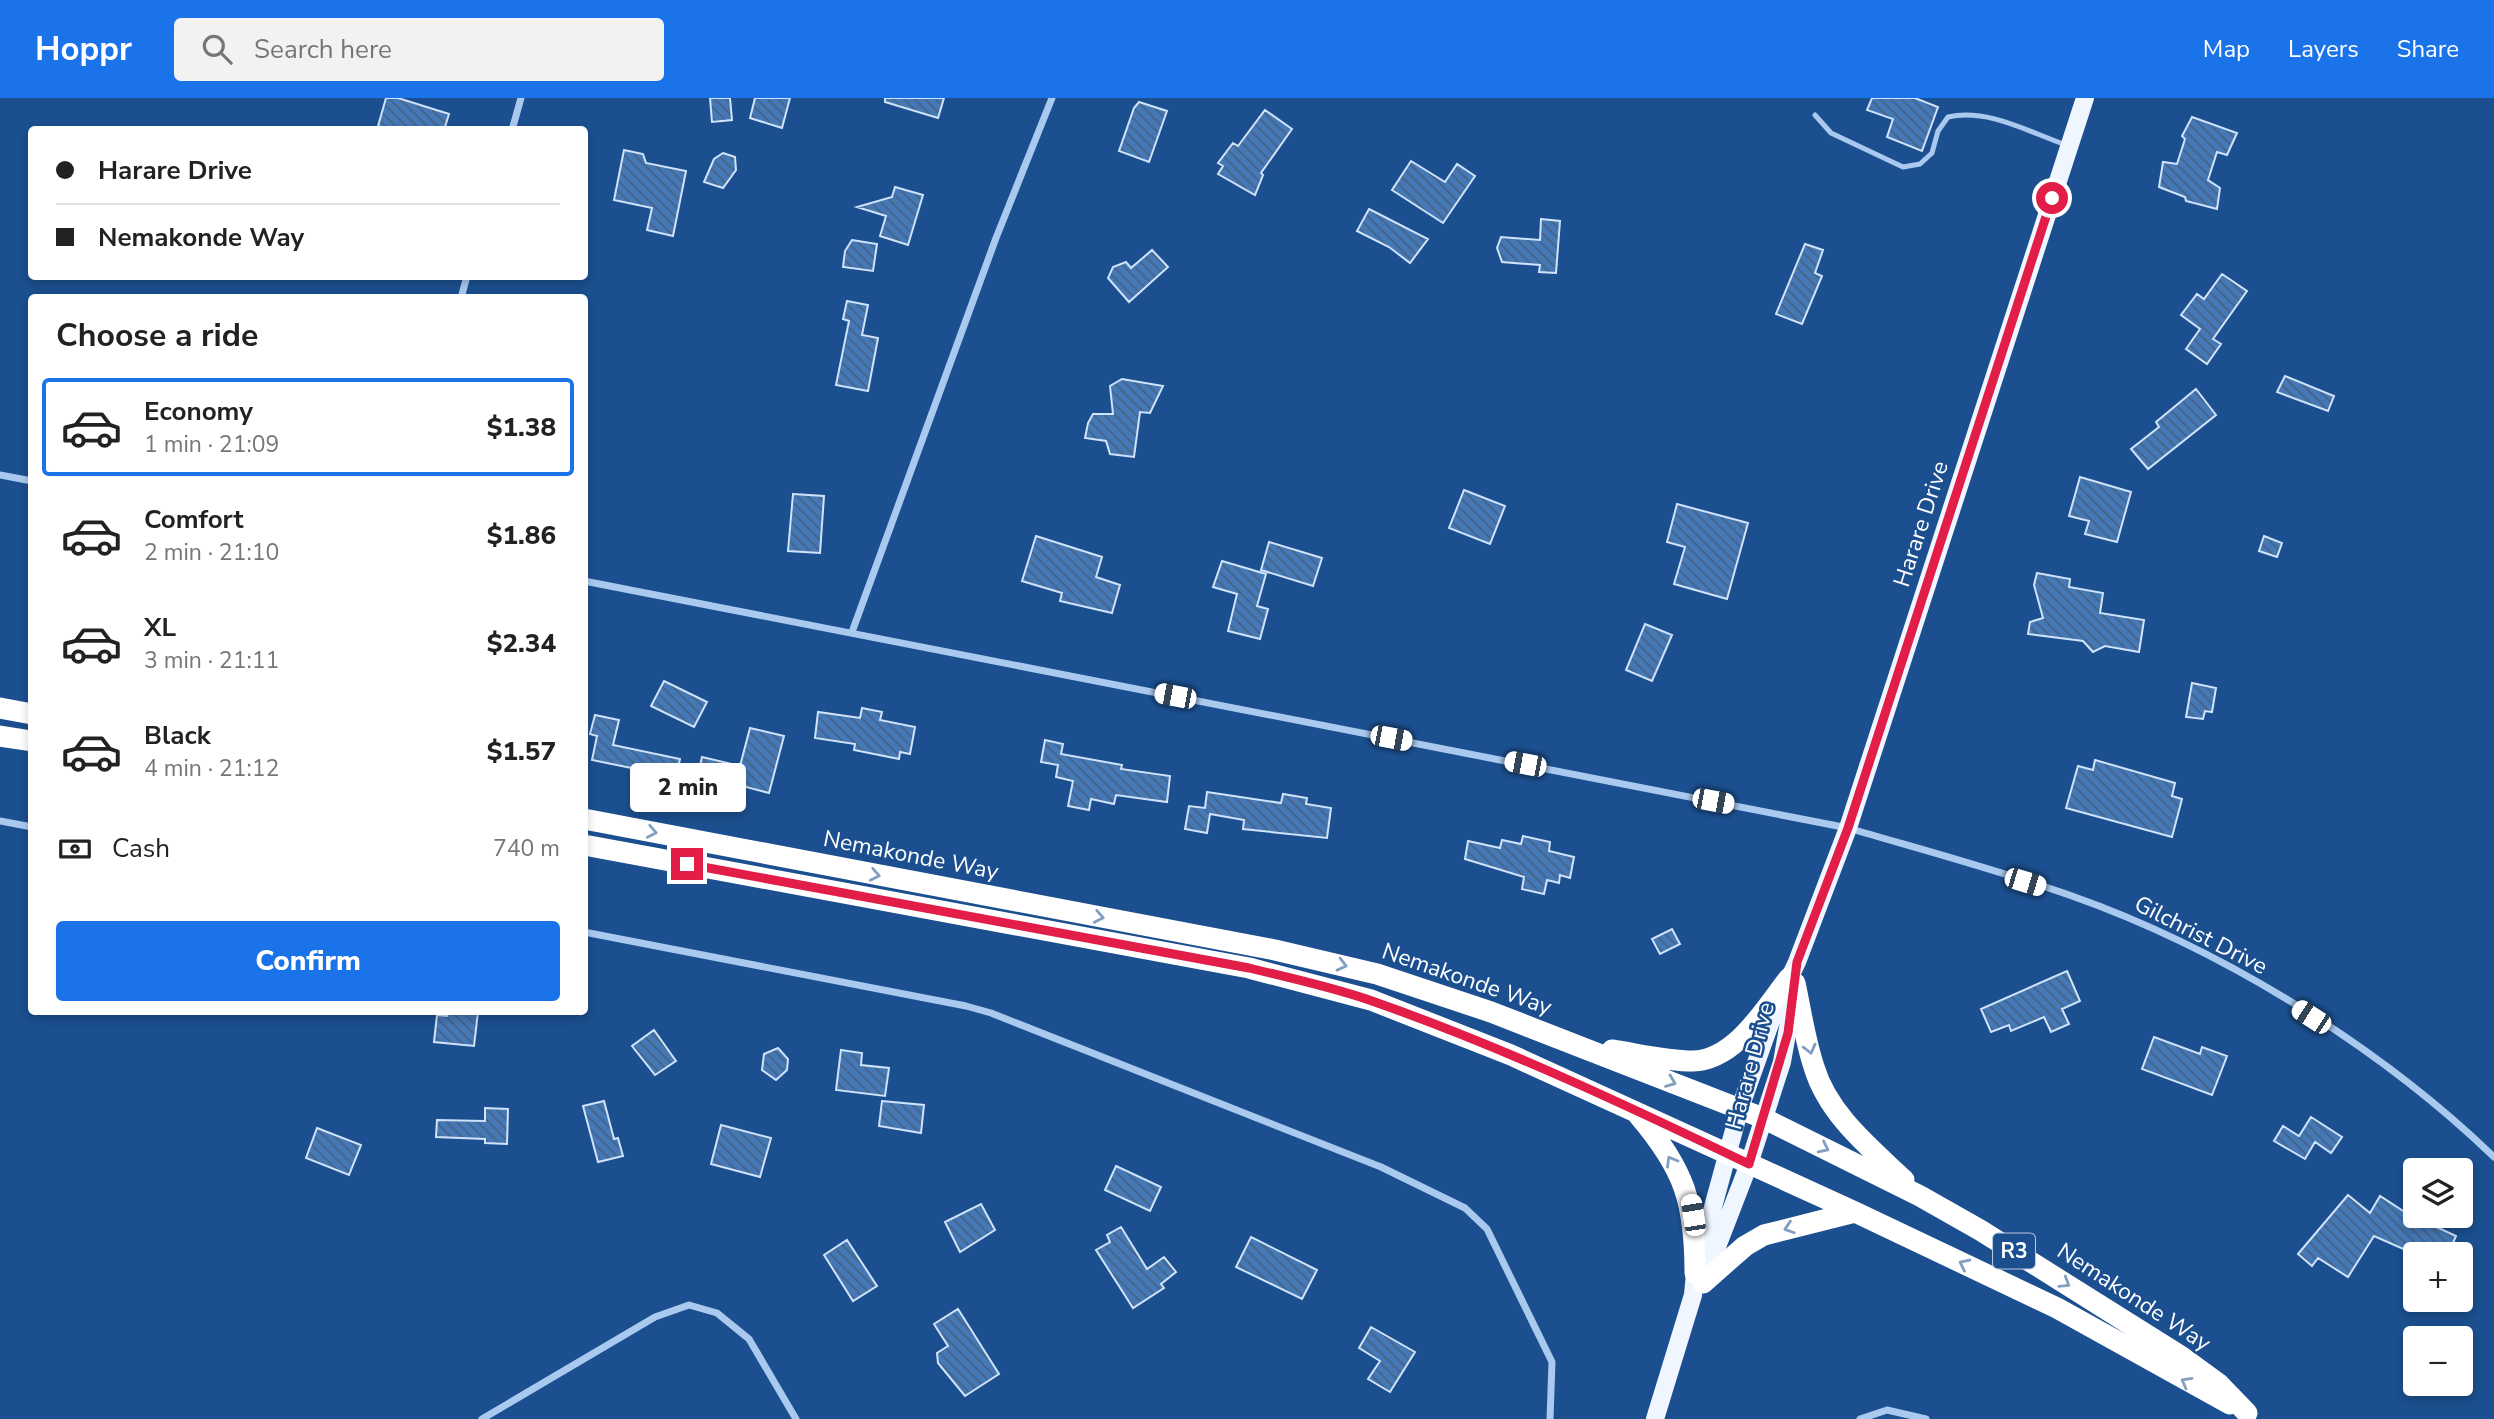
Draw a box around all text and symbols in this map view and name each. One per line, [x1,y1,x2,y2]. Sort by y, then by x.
search box [174,18,664,81]
text: Hoppr [35,27,132,72]
icon: search [198,30,236,68]
text: Search here [254,32,392,67]
text: Map [2203,33,2250,65]
text: Layers [2288,33,2359,65]
text: Share [2397,33,2459,65]
text: Harare Drive [98,153,252,188]
route start [2036,182,2068,214]
text: Nemakonde Way [98,220,304,255]
text: Choose a ride [56,314,258,357]
text: Economy [144,394,253,429]
icon: car [60,396,123,459]
text: $1.38 [487,410,556,445]
text: 1 min · 21:09 [144,429,279,460]
street label: Harare Drive [1886,457,1956,591]
text: Comfort [144,502,244,537]
icon: car [60,504,123,567]
text: $1.86 [487,518,556,553]
text: 2 min · 21:10 [144,537,279,568]
text: XL [144,610,176,645]
icon: car [60,612,123,675]
text: $2.34 [487,626,556,661]
text: 3 min · 21:11 [144,645,279,676]
car [1153,682,1198,710]
text: Black [144,718,211,753]
icon: car [60,720,123,783]
car [1369,724,1414,752]
text: $1.57 [487,734,556,769]
car [1503,750,1548,778]
text: 4 min · 21:12 [144,753,279,784]
callout: 2 min [629,762,745,812]
text: 2 min [658,772,718,803]
car [1691,787,1736,815]
street label: Nemakonde Way [821,823,1001,887]
one-way arrow [646,824,658,839]
icon: cash [56,830,94,868]
text: Cash [112,831,170,866]
text: 740 m [493,833,560,864]
route end [671,848,703,880]
car [2002,866,2049,898]
one-way arrow [869,867,881,882]
street label: Gilchrist Drive [2129,888,2273,982]
one-way arrow [1093,908,1105,923]
button: Confirm [56,921,560,1001]
street label: Nemakonde Way [1378,935,1556,1023]
one-way arrow [1335,957,1347,971]
car [2288,997,2335,1037]
street label: Harare Drive [1718,999,1782,1133]
one-way arrow [1801,1043,1816,1055]
one-way arrow [1665,1074,1677,1088]
one-way arrow [1817,1140,1829,1154]
one-way arrow [1666,1155,1679,1168]
map controls [2403,1158,2473,1396]
button: layers [2403,1158,2473,1228]
car [1680,1193,1707,1237]
one-way arrow [1783,1219,1795,1234]
road number: R3 [1993,1234,2035,1268]
street label: Nemakonde Way [2051,1236,2217,1358]
button: + [2403,1242,2473,1312]
one-way arrow [1959,1258,1971,1272]
one-way arrow [2058,1274,2071,1287]
button: − [2403,1326,2473,1396]
one-way arrow [2181,1377,2193,1390]

